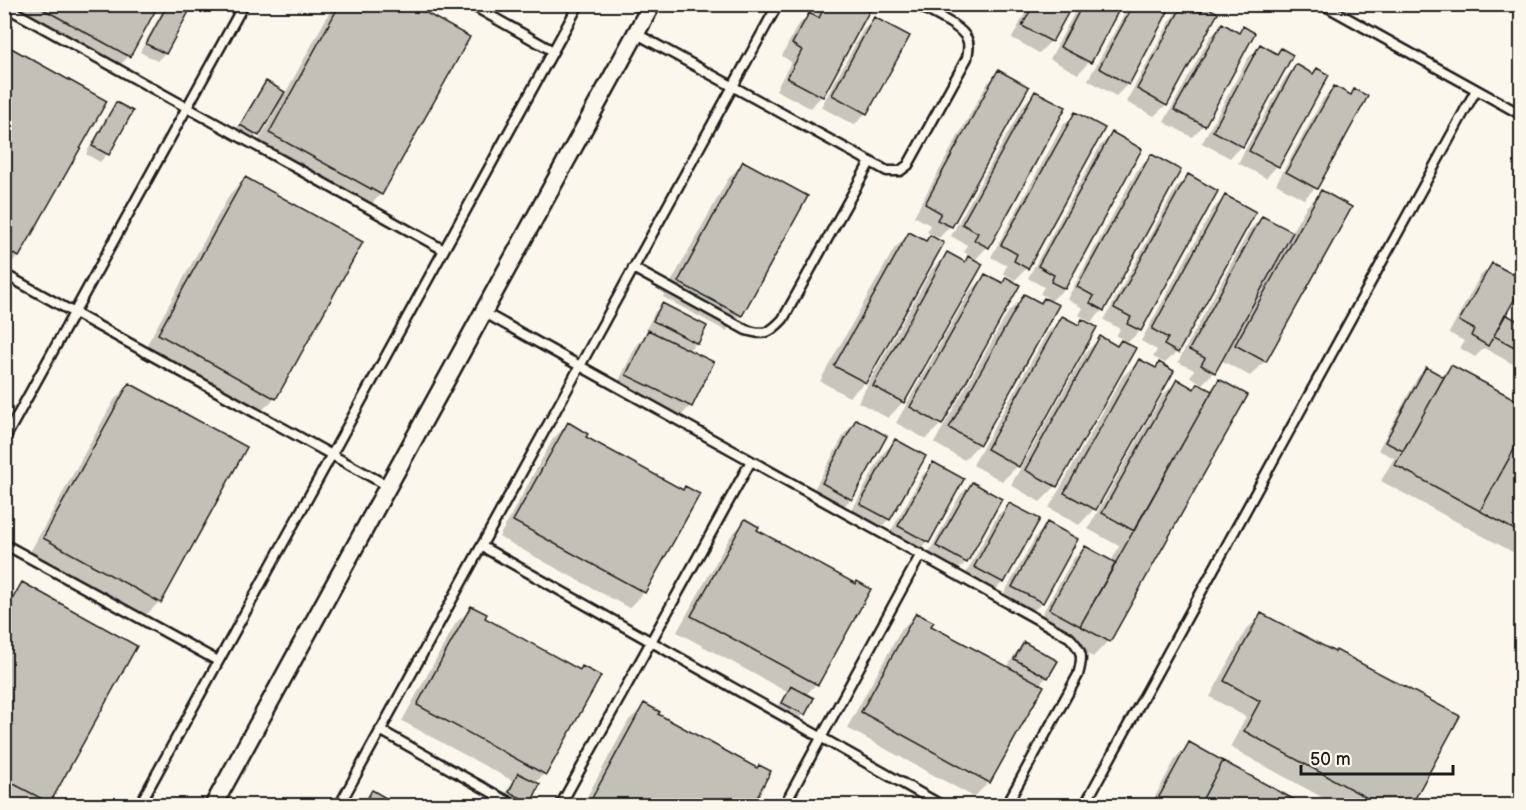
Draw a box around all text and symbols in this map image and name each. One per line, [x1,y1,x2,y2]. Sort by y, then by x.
scale bar [1301,738,1452,776]
text: 50 m [1310,749,1351,770]

